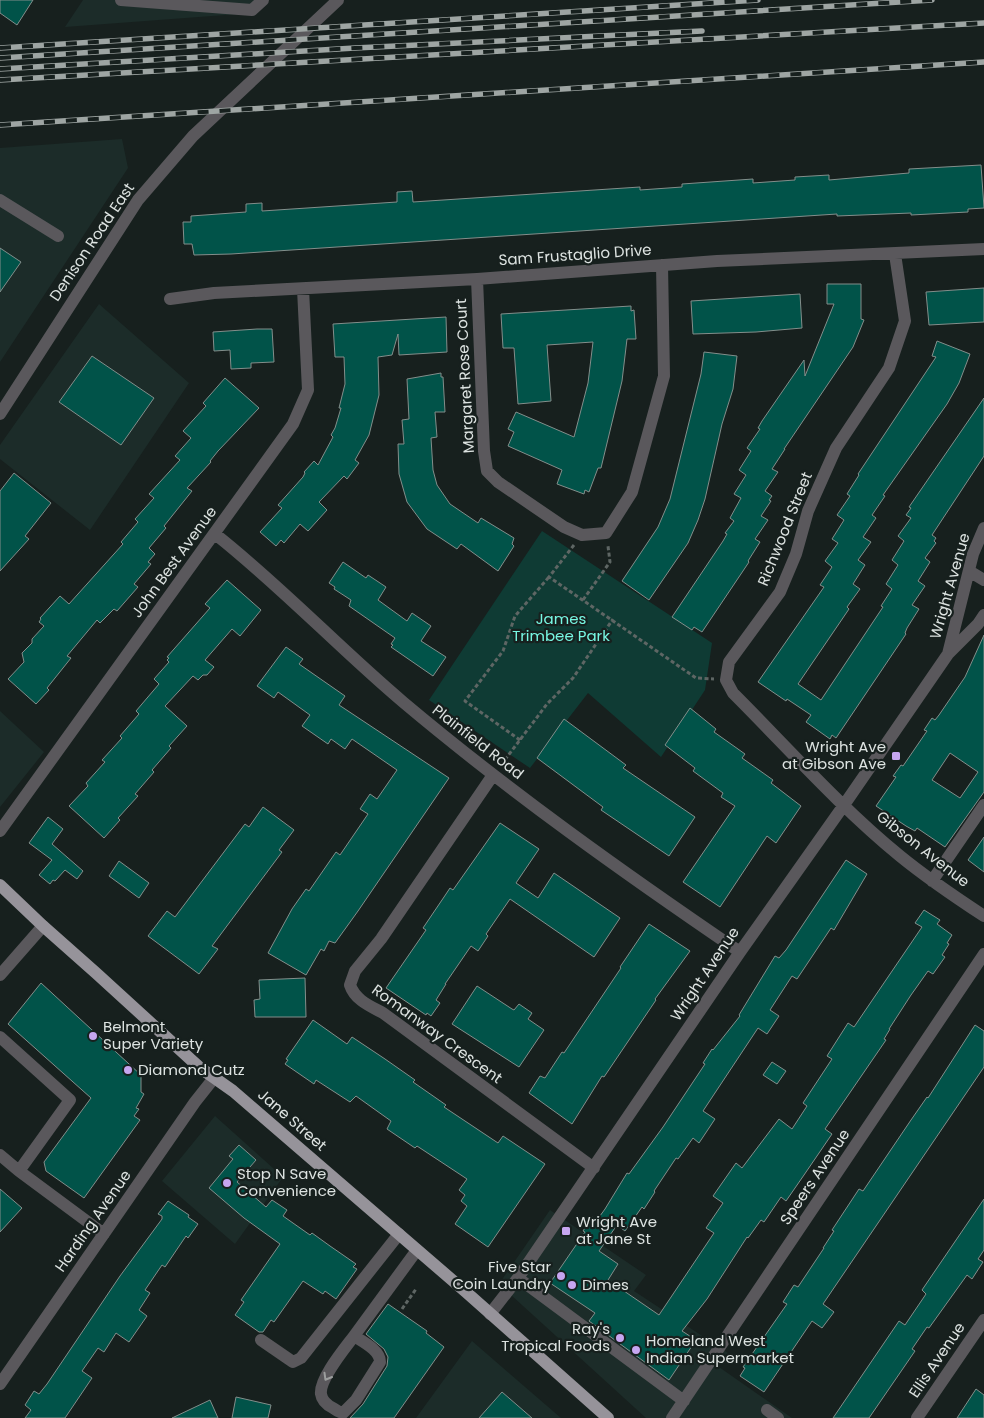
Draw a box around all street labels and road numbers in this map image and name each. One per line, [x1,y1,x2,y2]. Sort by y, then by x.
street label: Denison Road East [44,178,139,305]
street label: Sam Frustaglio Drive [498,239,652,270]
street label: Margaret Rose Court [450,298,479,454]
street label: Richwood Street [752,469,817,589]
street label: John Best Avenue [126,502,221,622]
street label: Wright Avenue [924,530,975,641]
street label: Plainfield Road [428,699,528,784]
street label: Gibson Avenue [872,806,974,892]
street label: Wright Avenue [665,922,744,1025]
street label: Romanway Crescent [368,979,507,1088]
street label: Jane Street [253,1084,331,1155]
street label: Speers Avenue [775,1125,854,1229]
street label: Harding Avenue [50,1166,136,1276]
street label: Ellis Avenue [904,1318,970,1402]

